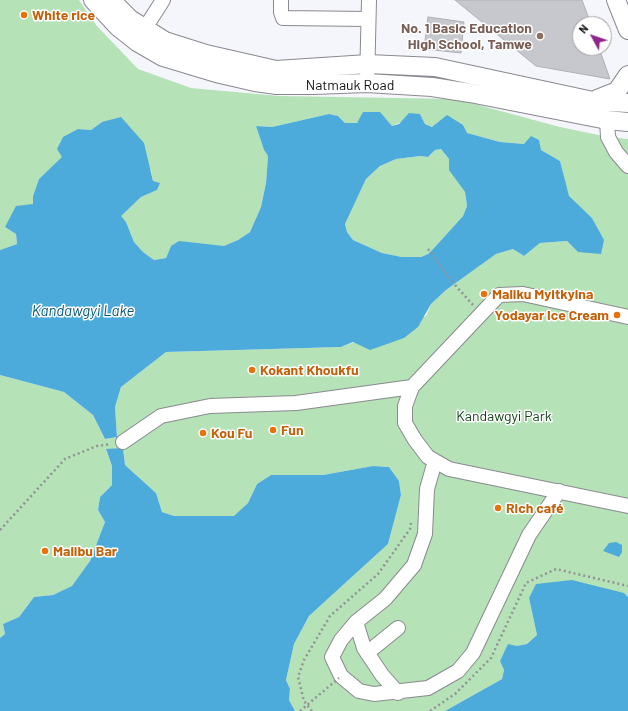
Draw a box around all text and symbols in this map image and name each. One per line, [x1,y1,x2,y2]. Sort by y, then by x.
place label: White rice [32,7,95,23]
marker: White rice [19,10,29,20]
north arrow [572,16,612,56]
place label: No. 1 Basic Education High School, Tamwe [401,20,532,52]
text: N [576,22,591,36]
marker: No. 1 Basic Education High School, Tamwe [535,31,545,41]
street label: Natmauk Road [306,77,394,93]
place label: Maliku Myitkyina [492,286,593,302]
marker: Maliku Myitkyina [479,289,489,299]
water label: Kandawgyi Lake [32,302,134,320]
place label: Yodayar Ice Cream [494,307,609,323]
marker: Yodayar Ice Cream [612,310,622,320]
place label: Kokant Khoukfu [260,362,359,378]
marker: Kokant Khoukfu [247,365,257,375]
park label: Kandawgyi Park [456,408,552,424]
place label: Fun [281,422,304,438]
place label: Kou Fu [211,425,252,441]
marker: Fun [268,425,278,435]
marker: Kou Fu [198,428,208,438]
place label: Rich café [506,500,563,516]
marker: Rich café [493,503,503,513]
place label: Malibu Bar [53,543,117,559]
marker: Malibu Bar [40,546,50,556]

